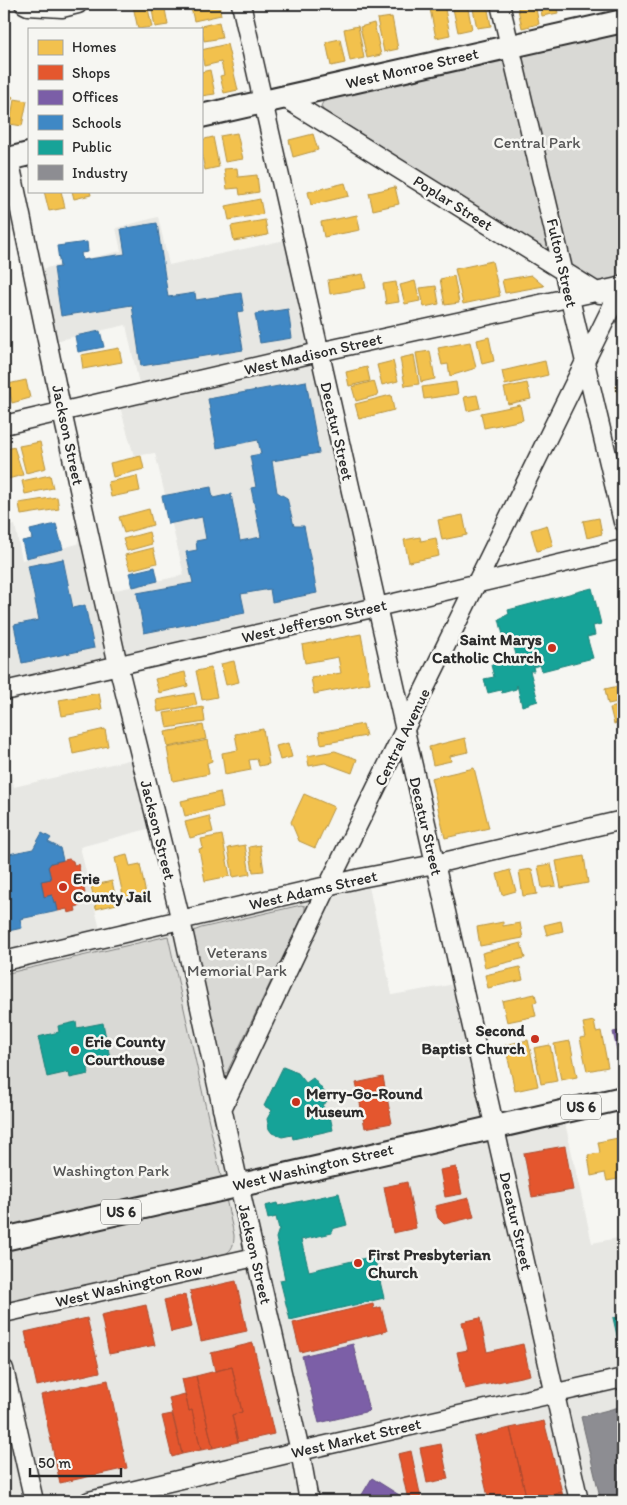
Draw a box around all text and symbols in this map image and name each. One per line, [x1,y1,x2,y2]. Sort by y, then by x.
legend [28,28,202,192]
text: Homes [72,38,117,56]
street label: West Monroe Street [344,43,480,93]
text: Shops [72,64,111,82]
text: Offices [72,88,119,106]
text: Schools [72,114,122,132]
park label: Central Park [493,133,581,152]
text: Public [72,138,112,156]
text: Industry [72,164,128,182]
street label: Poplar Street [410,171,496,235]
street label: Fulton Street [543,217,581,309]
street label: West Madison Street [242,329,384,379]
street label: Decatur Street [316,380,358,482]
street label: Jackson Street [48,383,88,487]
street label: West Jefferson Street [240,595,388,647]
place label: Saint Marys Catholic Church [432,630,543,667]
marker: Saint Marys Catholic Church [546,642,558,654]
street label: Central Avenue [370,685,434,789]
street label: Decatur Street [405,775,447,877]
street label: Jackson Street [136,778,180,882]
street label: West Adams Street [247,866,379,914]
place label: Erie County Jail [73,869,152,907]
marker: Erie County Jail [57,881,69,893]
park label: Veterans Memorial Park [187,943,287,980]
place label: Second Baptist Church [422,1021,526,1059]
place label: Erie County Courthouse [85,1032,166,1069]
marker: Second Baptist Church [529,1033,541,1045]
marker: Erie County Courthouse [69,1044,81,1056]
place label: Merry-Go-Round Museum [306,1084,423,1121]
road number: US 6 [561,1094,601,1120]
marker: Merry-Go-Round Museum [290,1096,302,1108]
street label: West Washington Street [231,1139,395,1195]
park label: Washington Park [53,1161,169,1180]
street label: Decatur Street [495,1170,537,1272]
road number: US 6 [101,1200,141,1224]
street label: Jackson Street [234,1202,276,1306]
place label: First Presbyterian Church [368,1245,492,1282]
marker: First Presbyterian Church [352,1257,364,1269]
street label: West Washington Row [53,1259,205,1311]
street label: West Market Street [289,1414,423,1462]
scale bar [30,1445,121,1477]
text: 50 m [38,1454,71,1472]

